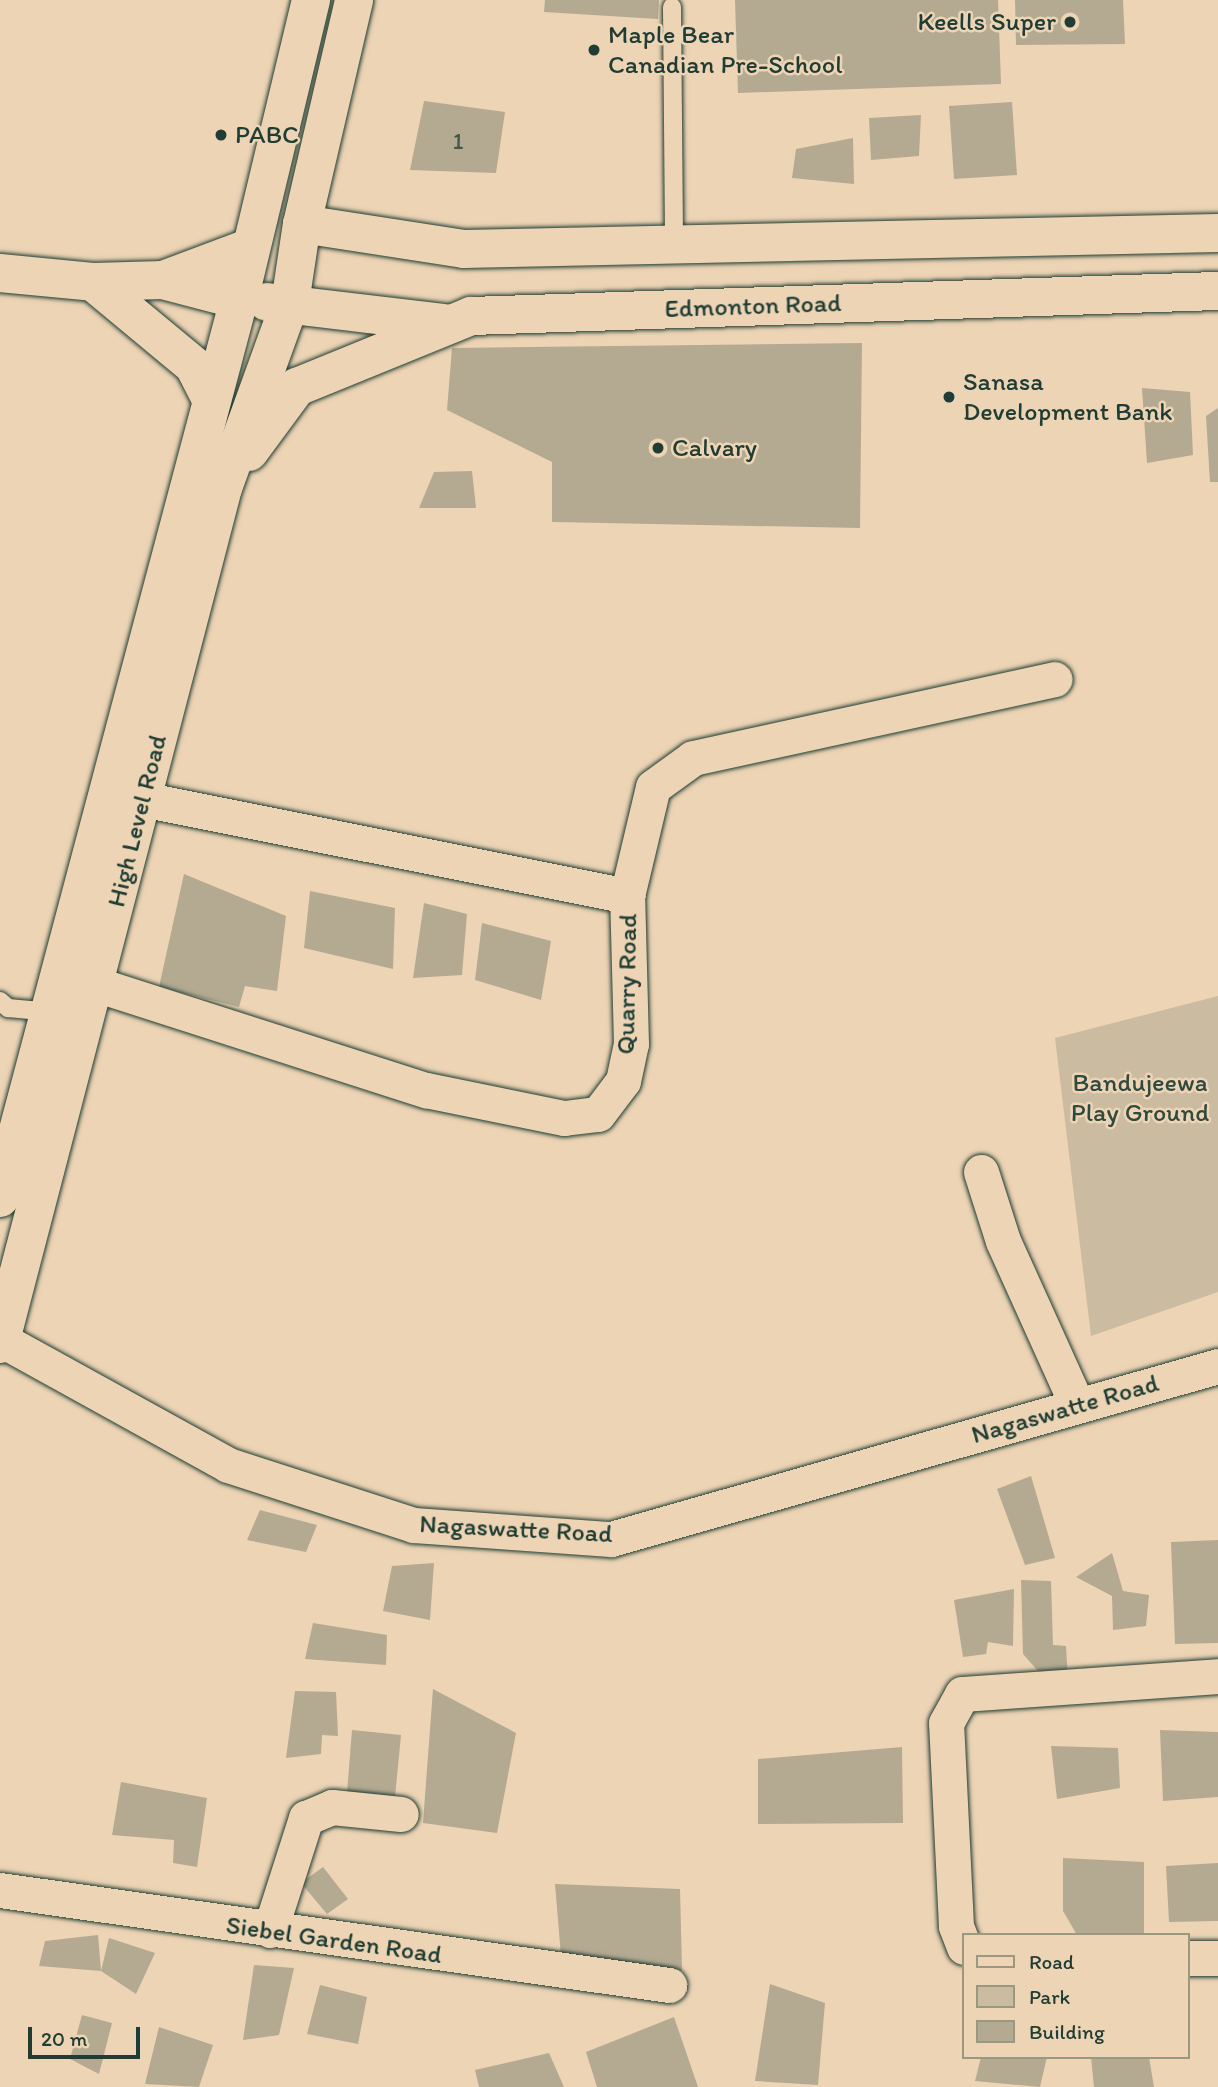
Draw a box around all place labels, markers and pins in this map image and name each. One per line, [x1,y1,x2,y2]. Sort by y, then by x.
place label: Keells Super [918,6,1056,38]
marker: Keells Super [1062,14,1078,30]
place label: Maple Bear Canadian Pre-School [608,19,842,80]
marker: Maple Bear Canadian Pre-School [586,42,602,58]
place label: PABC [235,119,299,151]
marker: PABC [213,127,229,143]
place label: Sanasa Development Bank [963,366,1173,428]
marker: Sanasa Development Bank [941,389,957,405]
place label: Calvary [672,432,757,464]
marker: Calvary [650,440,666,456]

